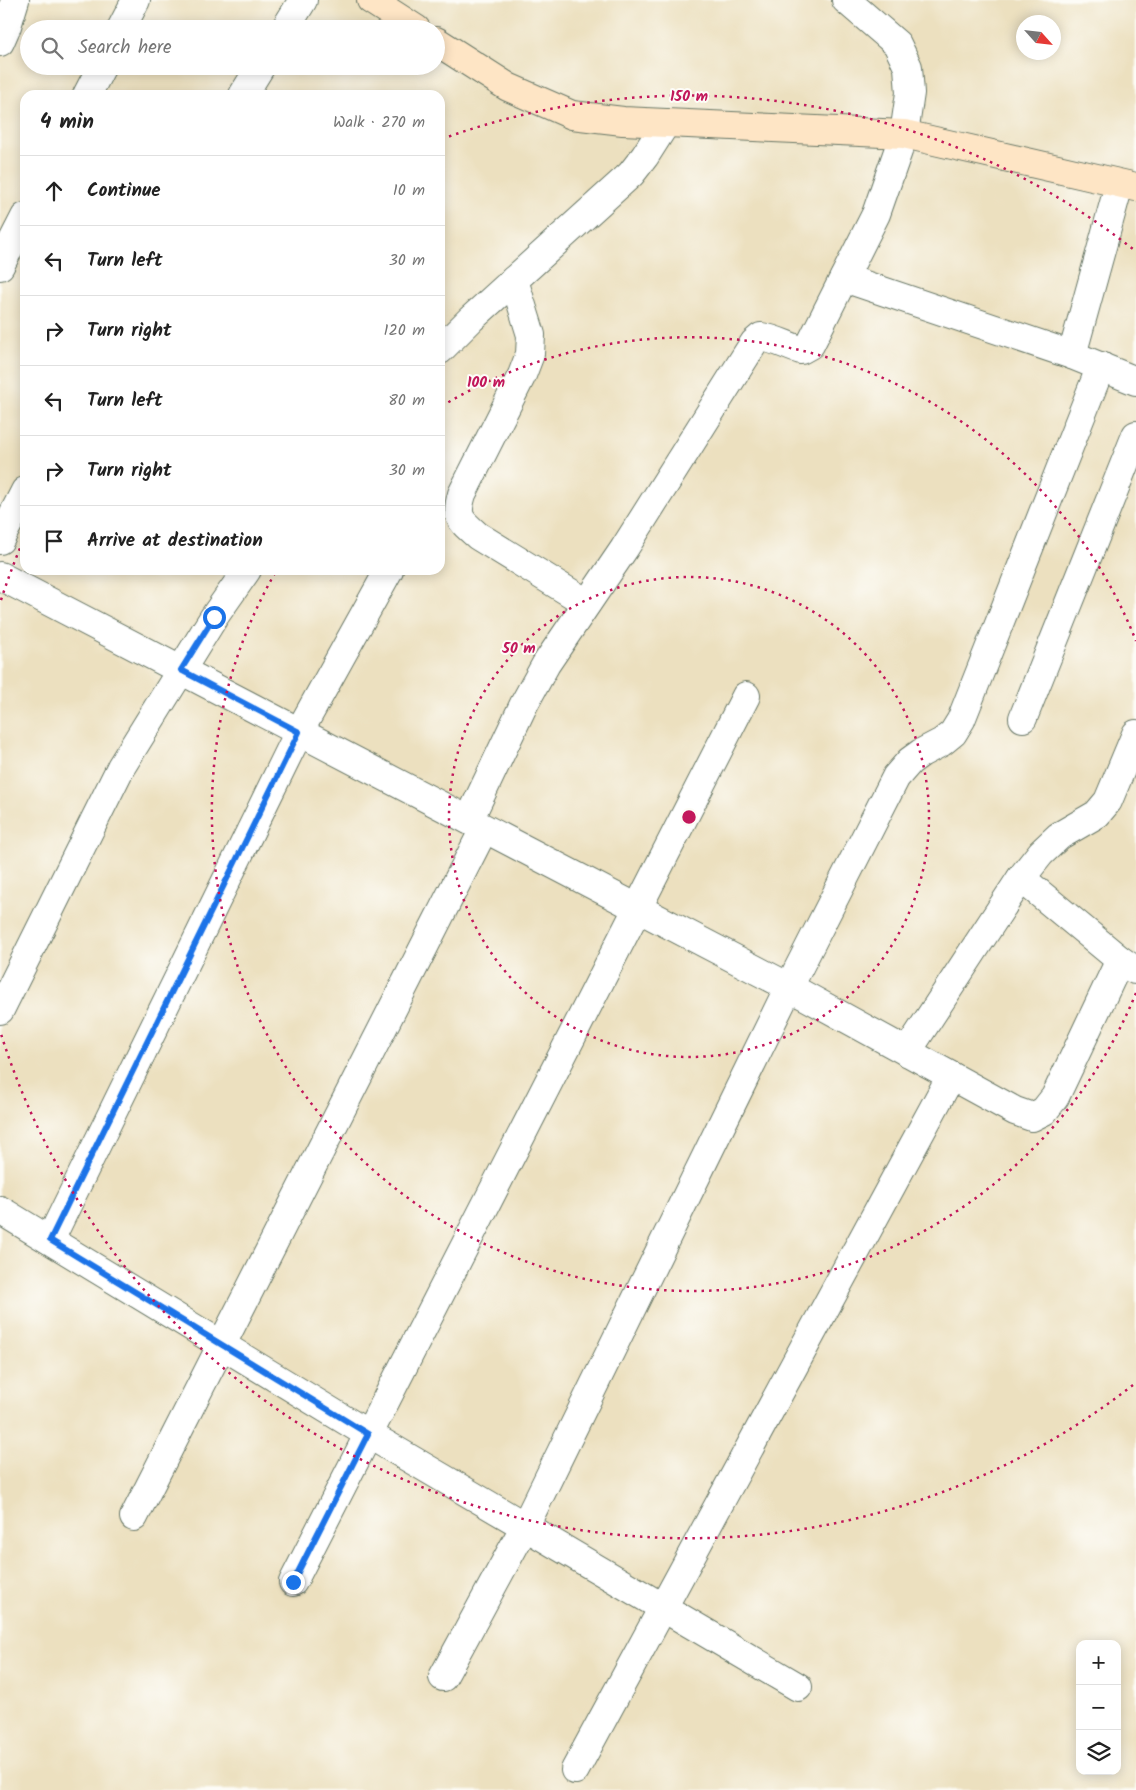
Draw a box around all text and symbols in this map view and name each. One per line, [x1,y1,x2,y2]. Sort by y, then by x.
north arrow [1016,15,1061,60]
search box [20,20,445,75]
text: Search here [78,33,172,63]
icon: search [38,34,66,62]
text: 150 m [670,85,708,109]
text: 4 min [40,106,94,139]
text: Walk · 270 m [333,110,425,135]
text: Continue [87,176,160,206]
icon: ahead [40,177,68,205]
text: 10 m [393,178,425,203]
text: Turn left [87,246,162,276]
icon: left [40,247,68,275]
text: 30 m [389,248,425,273]
text: Turn right [87,316,172,346]
icon: right [40,317,68,345]
text: 120 m [384,318,425,343]
text: 100 m [467,371,505,395]
text: Turn left [87,386,162,416]
icon: left [40,387,68,415]
text: 80 m [388,388,425,413]
text: Turn right [87,456,172,486]
icon: right [40,457,68,485]
text: 30 m [389,458,425,483]
text: Arrive at destination [87,526,263,556]
icon: arrive [40,527,68,555]
route start [203,606,226,629]
text: 50 m [501,637,536,661]
centre of rings [680,808,698,826]
route end [282,1571,305,1594]
map controls [1076,1640,1121,1775]
button: + [1076,1640,1121,1685]
button: − [1076,1685,1121,1730]
button: layers [1076,1730,1121,1775]

